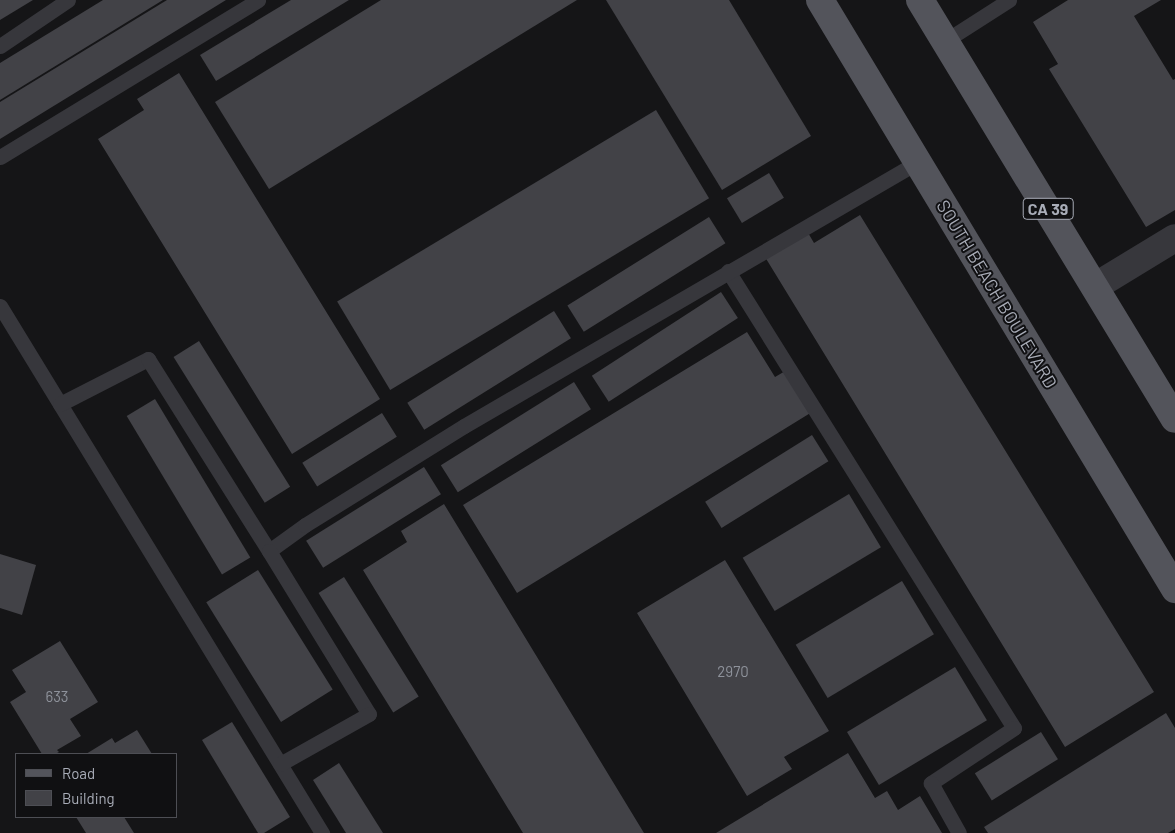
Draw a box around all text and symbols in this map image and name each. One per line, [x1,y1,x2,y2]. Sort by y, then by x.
road number: CA 39 [1022,195,1074,222]
street label: SOUTH BEACH BOULEVARD [932,196,1062,392]
house number: 2970 [717,663,749,681]
house number: 633 [45,688,69,706]
legend [15,753,178,818]
text: Road [62,764,95,782]
text: Building [62,789,115,807]

